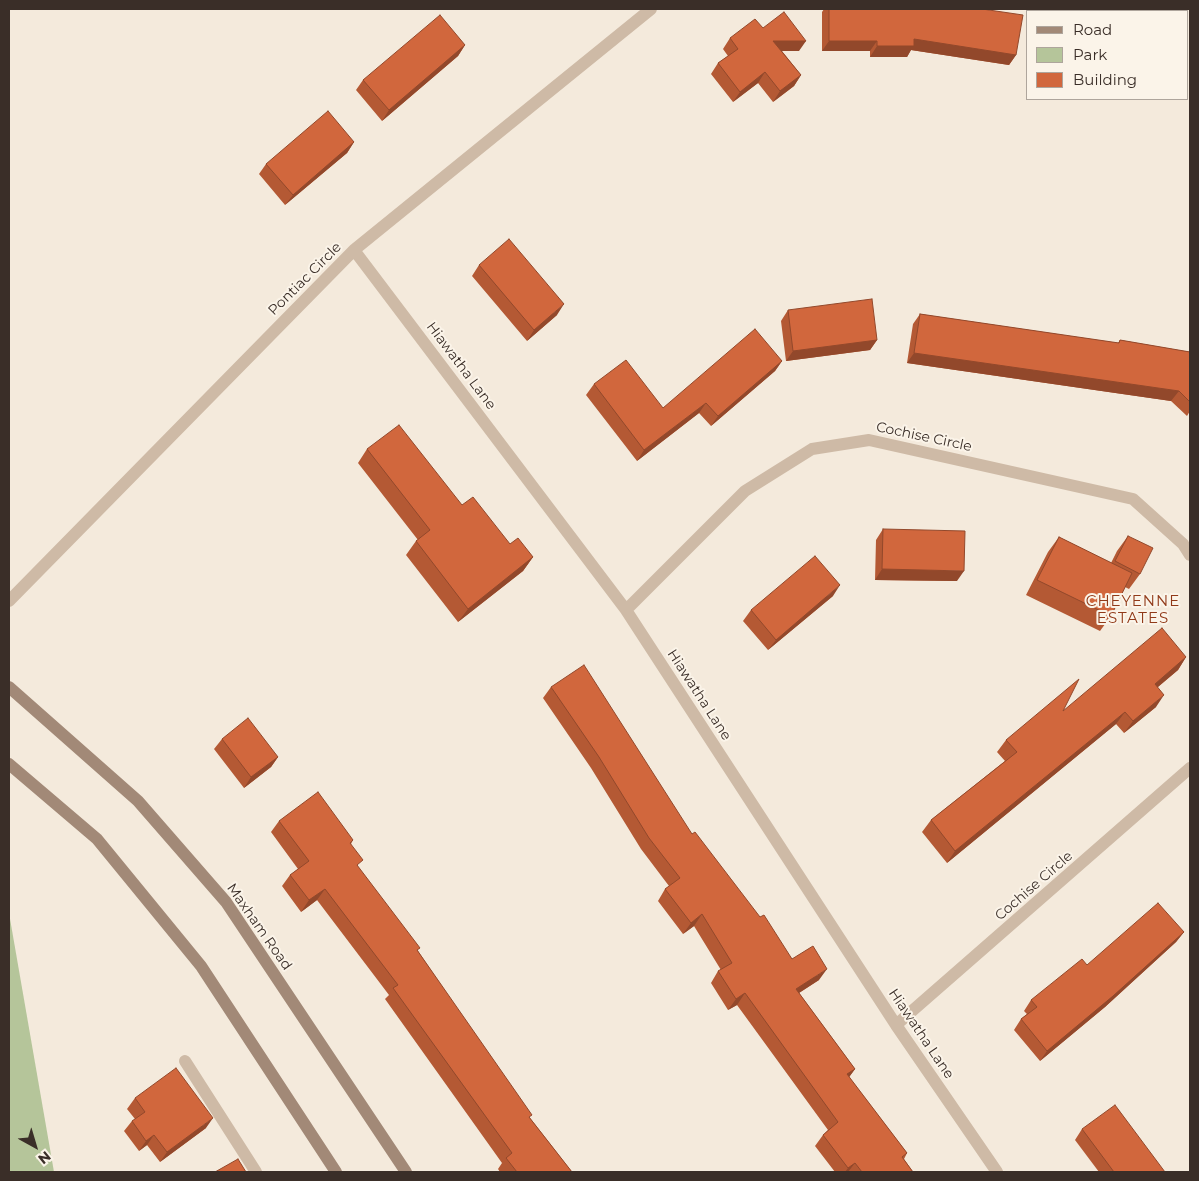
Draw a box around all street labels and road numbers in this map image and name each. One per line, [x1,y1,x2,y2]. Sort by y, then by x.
street label: Pontiac Circle [265,239,345,319]
street label: Hiawatha Lane [423,319,499,413]
street label: Cochise Circle [875,419,973,455]
street label: Hiawatha Lane [663,646,735,744]
street label: Cochise Circle [992,848,1076,924]
street label: Maxham Road [223,880,295,974]
street label: Hiawatha Lane [885,986,957,1082]

